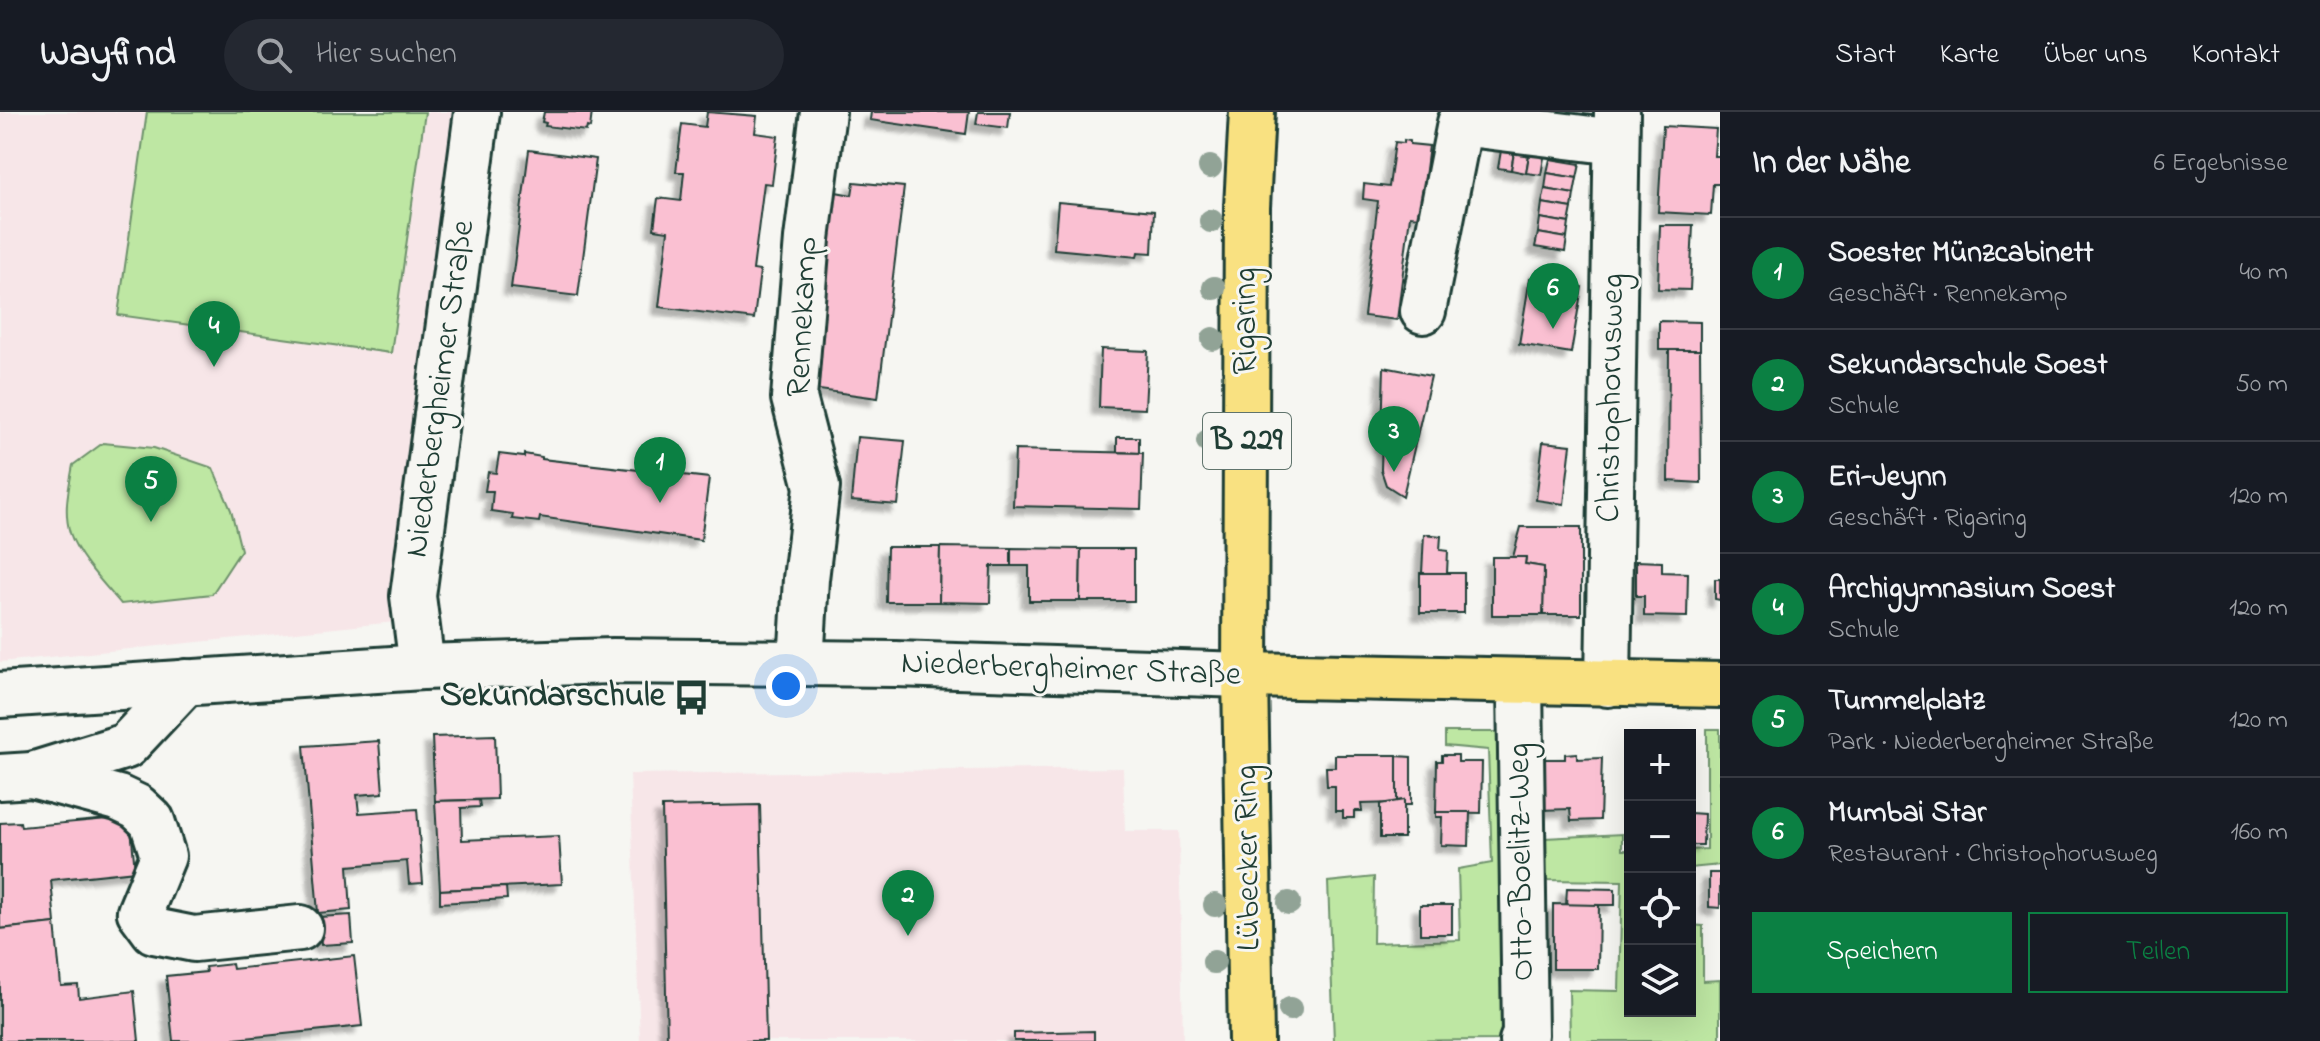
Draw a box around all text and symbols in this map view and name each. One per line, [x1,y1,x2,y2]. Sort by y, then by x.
search box [224,19,784,91]
text: Wayfind [40,27,176,83]
icon: search [252,33,296,77]
text: Hier suchen [316,33,457,77]
text: Start [1835,35,1896,76]
text: Karte [1940,35,1999,76]
text: Über uns [2043,35,2148,76]
text: Kontakt [2192,35,2280,76]
text: In der Nähe [1752,139,1910,189]
text: 6 Ergebnisse [2154,145,2288,183]
street label: Niederbergheimer Straße [393,216,490,561]
text: Soester Münzcabinett [1828,232,2094,276]
street label: Rennekamp [775,235,833,399]
text: 1 [1774,254,1782,292]
text: 40 m [2239,254,2288,292]
pin: 6 [1527,263,1579,329]
street label: Rigaring [1222,267,1272,375]
street label: Christophorusweg [1585,273,1639,523]
text: Geschäft · Rennekamp [1828,276,2068,314]
pin: 4 [188,301,240,367]
text: Sekundarschule Soest [1828,344,2108,388]
text: 2 [1772,366,1784,404]
text: 50 m [2235,366,2288,404]
text: Schule [1828,388,1899,426]
pin: 3 [1368,406,1420,472]
road number: B 229 [1203,413,1291,469]
pin: 1 [634,437,686,503]
pin: 5 [125,456,177,522]
text: Eri-Jeynn [1828,456,1946,500]
text: 3 [1773,478,1783,516]
text: 120 m [2229,478,2288,516]
text: Geschäft · Rigaring [1828,500,2027,538]
text: Archigymnasium Soest [1828,568,2115,612]
text: 4 [1773,590,1783,628]
text: 120 m [2229,590,2288,628]
text: Schule [1828,612,1899,650]
street label: Niederbergheimer Straße [900,639,1243,701]
your location [766,666,806,706]
place label: Sekundarschule [440,672,666,722]
bus stop icon: Sekundarschule [672,678,710,716]
text: Tummelplatz [1828,680,1985,724]
text: 5 [1771,702,1785,740]
text: 120 m [2229,702,2288,740]
text: Park · Niederbergheimer Straße [1828,724,2154,762]
map controls [1624,729,1696,1017]
button: + [1624,729,1696,801]
street label: Otto-Boelitz-Weg [1495,742,1549,982]
street label: Lübecker Ring [1222,764,1276,952]
text: Mumbai Star [1828,792,1986,836]
button: − [1624,801,1696,873]
text: 6 [1772,814,1784,852]
text: 160 m [2230,814,2288,852]
text: Restaurant · Christophorusweg [1828,836,2158,874]
pin: 2 [882,870,934,936]
button: locate [1624,873,1696,945]
button: Speichern [1752,912,2012,993]
button: Teilen [2028,912,2288,993]
button: layers [1624,945,1696,1017]

